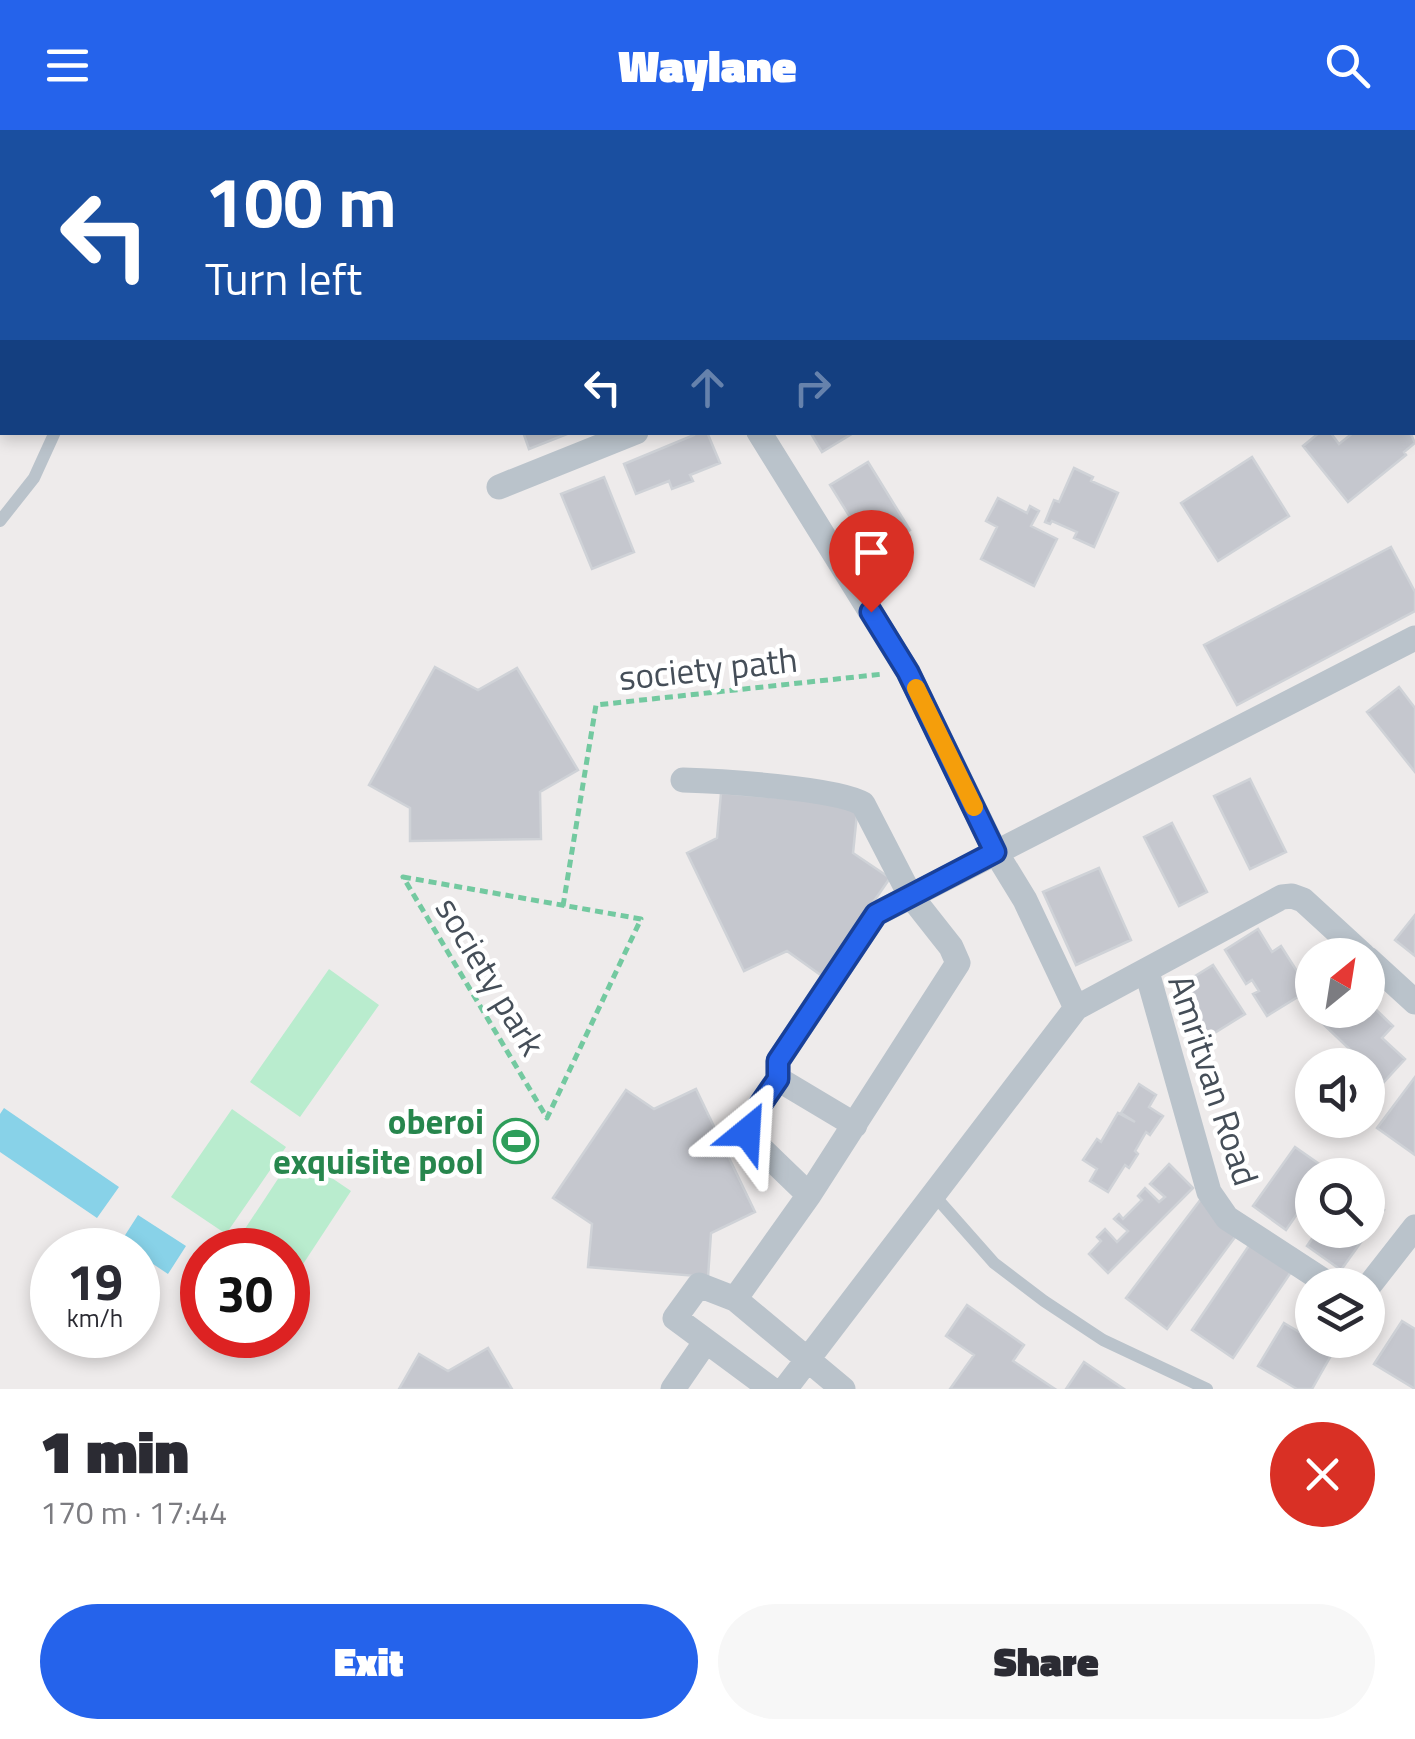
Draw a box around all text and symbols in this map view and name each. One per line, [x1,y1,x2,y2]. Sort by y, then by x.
text: Waylane [618,31,797,99]
icon: menu [40,38,95,93]
icon: search [1320,38,1375,93]
text: 100 m [205,148,397,254]
icon: left [40,170,170,300]
text: Turn left [205,244,362,312]
icon: left [575,360,630,415]
icon: ahead [680,360,735,415]
icon: right [785,360,840,415]
pin [829,510,914,613]
icon: arrive [844,525,899,580]
street label: society path [616,632,800,704]
street label: society park [422,886,560,1066]
north arrow [1295,938,1385,1028]
map controls [1295,938,1385,1358]
street label: Amritvan Road [1155,968,1273,1192]
button: sound [1295,1048,1385,1138]
position arrow [695,1080,799,1184]
place label: oberoi exquisite pool [273,1094,484,1188]
sports icon: oberoi exquisite pool [493,1118,539,1164]
button: search [1295,1158,1385,1248]
speed limit sign: 30 [180,1228,310,1358]
text: 19 [67,1243,123,1319]
button: layers [1295,1268,1385,1358]
text: km/h [67,1299,123,1337]
text: 1 min [40,1405,189,1496]
button: close [1270,1422,1375,1527]
text: 170 m · 17:44 [40,1488,227,1536]
button: Exit [40,1604,698,1719]
button: Share [718,1604,1375,1719]

